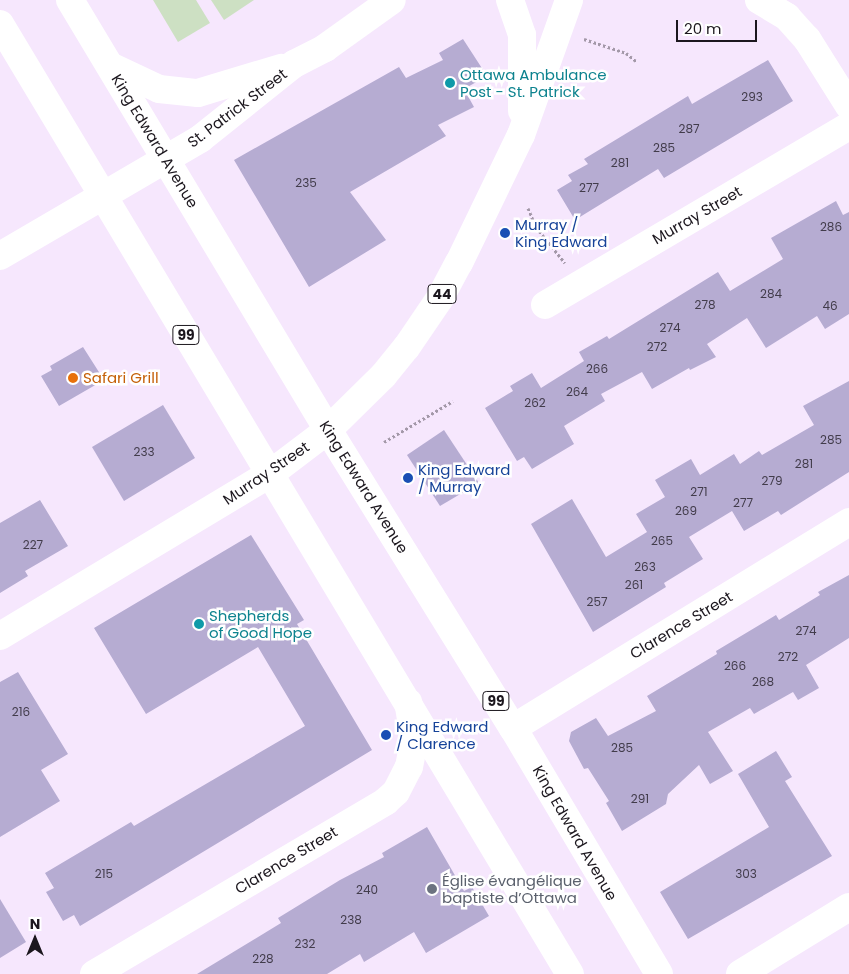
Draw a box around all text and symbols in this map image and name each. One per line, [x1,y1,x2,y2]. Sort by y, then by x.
scale bar [679,10,760,42]
text: 20 m [684,18,722,39]
street label: St. Patrick Street [184,65,290,151]
place label: Ottawa Ambulance Post - St. Patrick [460,65,606,100]
street label: King Edward Avenue [108,71,202,211]
marker: Ottawa Ambulance Post - St. Patrick [444,77,456,89]
house number: 293 [741,90,763,104]
house number: 287 [678,122,700,136]
house number: 285 [653,141,675,155]
house number: 281 [611,156,629,170]
house number: 235 [295,176,317,190]
house number: 277 [579,181,599,195]
street label: Murray Street [649,182,745,248]
place label: Murray / King Edward [515,215,607,250]
house number: 286 [820,220,842,234]
marker: Murray / King Edward [499,227,511,239]
road number: 44 [427,282,457,306]
house number: 284 [760,287,782,301]
house number: 278 [694,298,716,312]
house number: 46 [822,299,838,313]
house number: 274 [660,321,680,335]
road number: 99 [172,324,200,346]
house number: 272 [647,340,667,354]
house number: 266 [586,362,608,376]
place label: Safari Grill [83,369,159,387]
marker: Safari Grill [67,372,79,384]
house number: 264 [566,385,588,399]
house number: 262 [524,396,546,410]
street label: King Edward Avenue [316,417,412,557]
house number: 285 [820,433,842,447]
street label: Murray Street [219,438,313,508]
house number: 233 [133,445,155,459]
house number: 281 [795,457,813,471]
place label: King Edward / Murray [418,460,510,495]
marker: King Edward / Murray [402,472,414,484]
house number: 279 [761,474,783,488]
house number: 271 [690,485,708,499]
house number: 277 [733,496,753,510]
house number: 269 [675,504,697,518]
house number: 265 [651,534,673,548]
house number: 227 [23,538,43,552]
house number: 263 [634,560,656,574]
house number: 261 [625,578,643,592]
street label: Clarence Street [627,587,735,663]
house number: 257 [587,595,607,609]
place label: Shepherds of Good Hope [209,606,312,641]
marker: Shepherds of Good Hope [193,618,205,630]
house number: 274 [796,624,816,638]
house number: 272 [778,650,798,664]
house number: 266 [724,659,746,673]
house number: 268 [752,675,774,689]
road number: 99 [482,689,510,712]
house number: 216 [12,705,30,719]
place label: King Edward / Clarence [396,717,488,752]
marker: King Edward / Clarence [380,729,392,741]
house number: 285 [611,741,633,755]
street label: King Edward Avenue [529,762,621,904]
house number: 291 [631,792,649,806]
street label: Clarence Street [232,822,340,898]
house number: 215 [95,867,113,881]
house number: 303 [735,867,757,881]
place label: Église évangélique baptiste d’Ottawa [442,871,582,906]
house number: 240 [356,883,378,897]
marker: Église évangélique baptiste d’Ottawa [426,883,438,895]
house number: 238 [340,913,362,927]
north arrow [10,914,60,964]
text: N [30,914,40,934]
house number: 232 [295,937,315,951]
house number: 228 [252,952,274,966]

